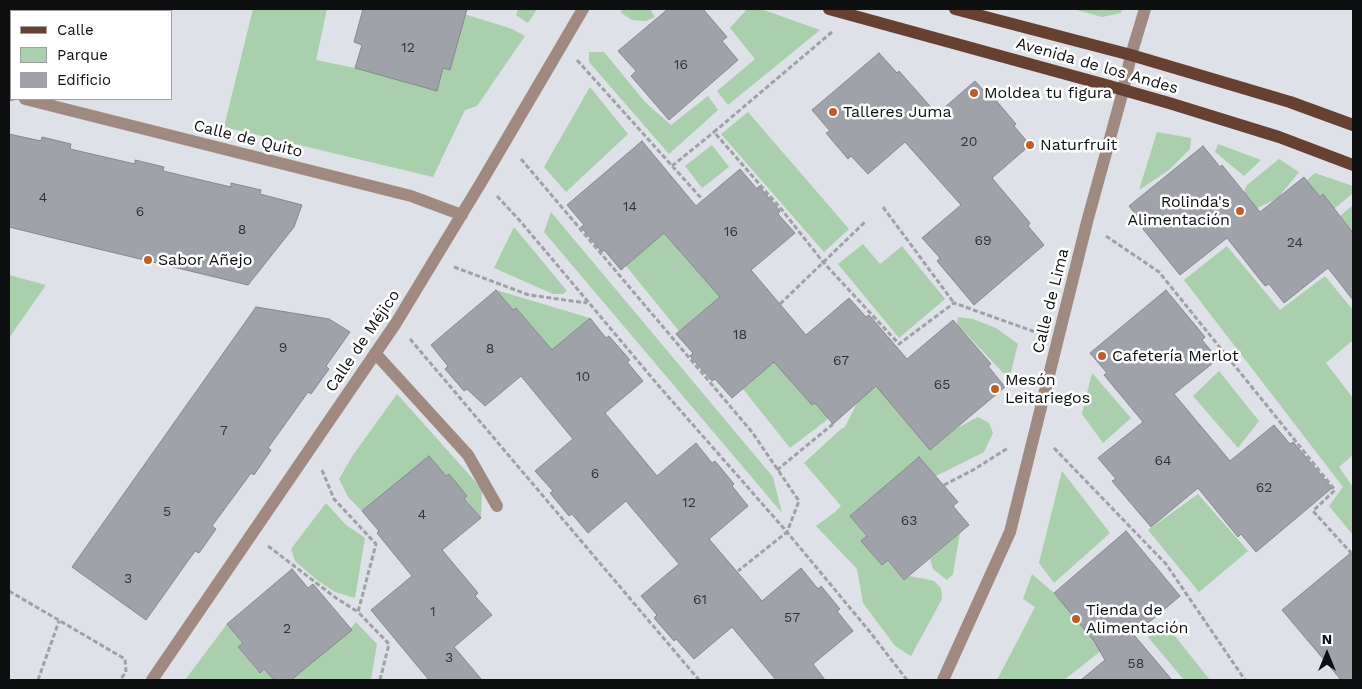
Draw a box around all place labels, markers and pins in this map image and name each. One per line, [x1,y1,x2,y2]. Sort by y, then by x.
place label: Moldea tu figura [984,83,1112,103]
marker: Moldea tu figura [968,87,980,99]
place label: Talleres Juma [843,102,952,122]
marker: Talleres Juma [827,106,839,118]
place label: Naturfruit [1040,135,1117,155]
marker: Naturfruit [1024,139,1036,151]
place label: Rolinda's Alimentación [1128,192,1230,230]
marker: Rolinda's Alimentación [1234,205,1246,217]
place label: Sabor Añejo [158,250,252,270]
marker: Sabor Añejo [142,254,154,266]
place label: Cafetería Merlot [1112,346,1239,366]
marker: Cafetería Merlot [1096,350,1108,362]
place label: Mesón Leitariegos [1005,370,1090,408]
marker: Mesón Leitariegos [989,383,1001,395]
place label: Tienda de Alimentación [1086,600,1188,638]
marker: Tienda de Alimentación [1070,613,1082,625]

